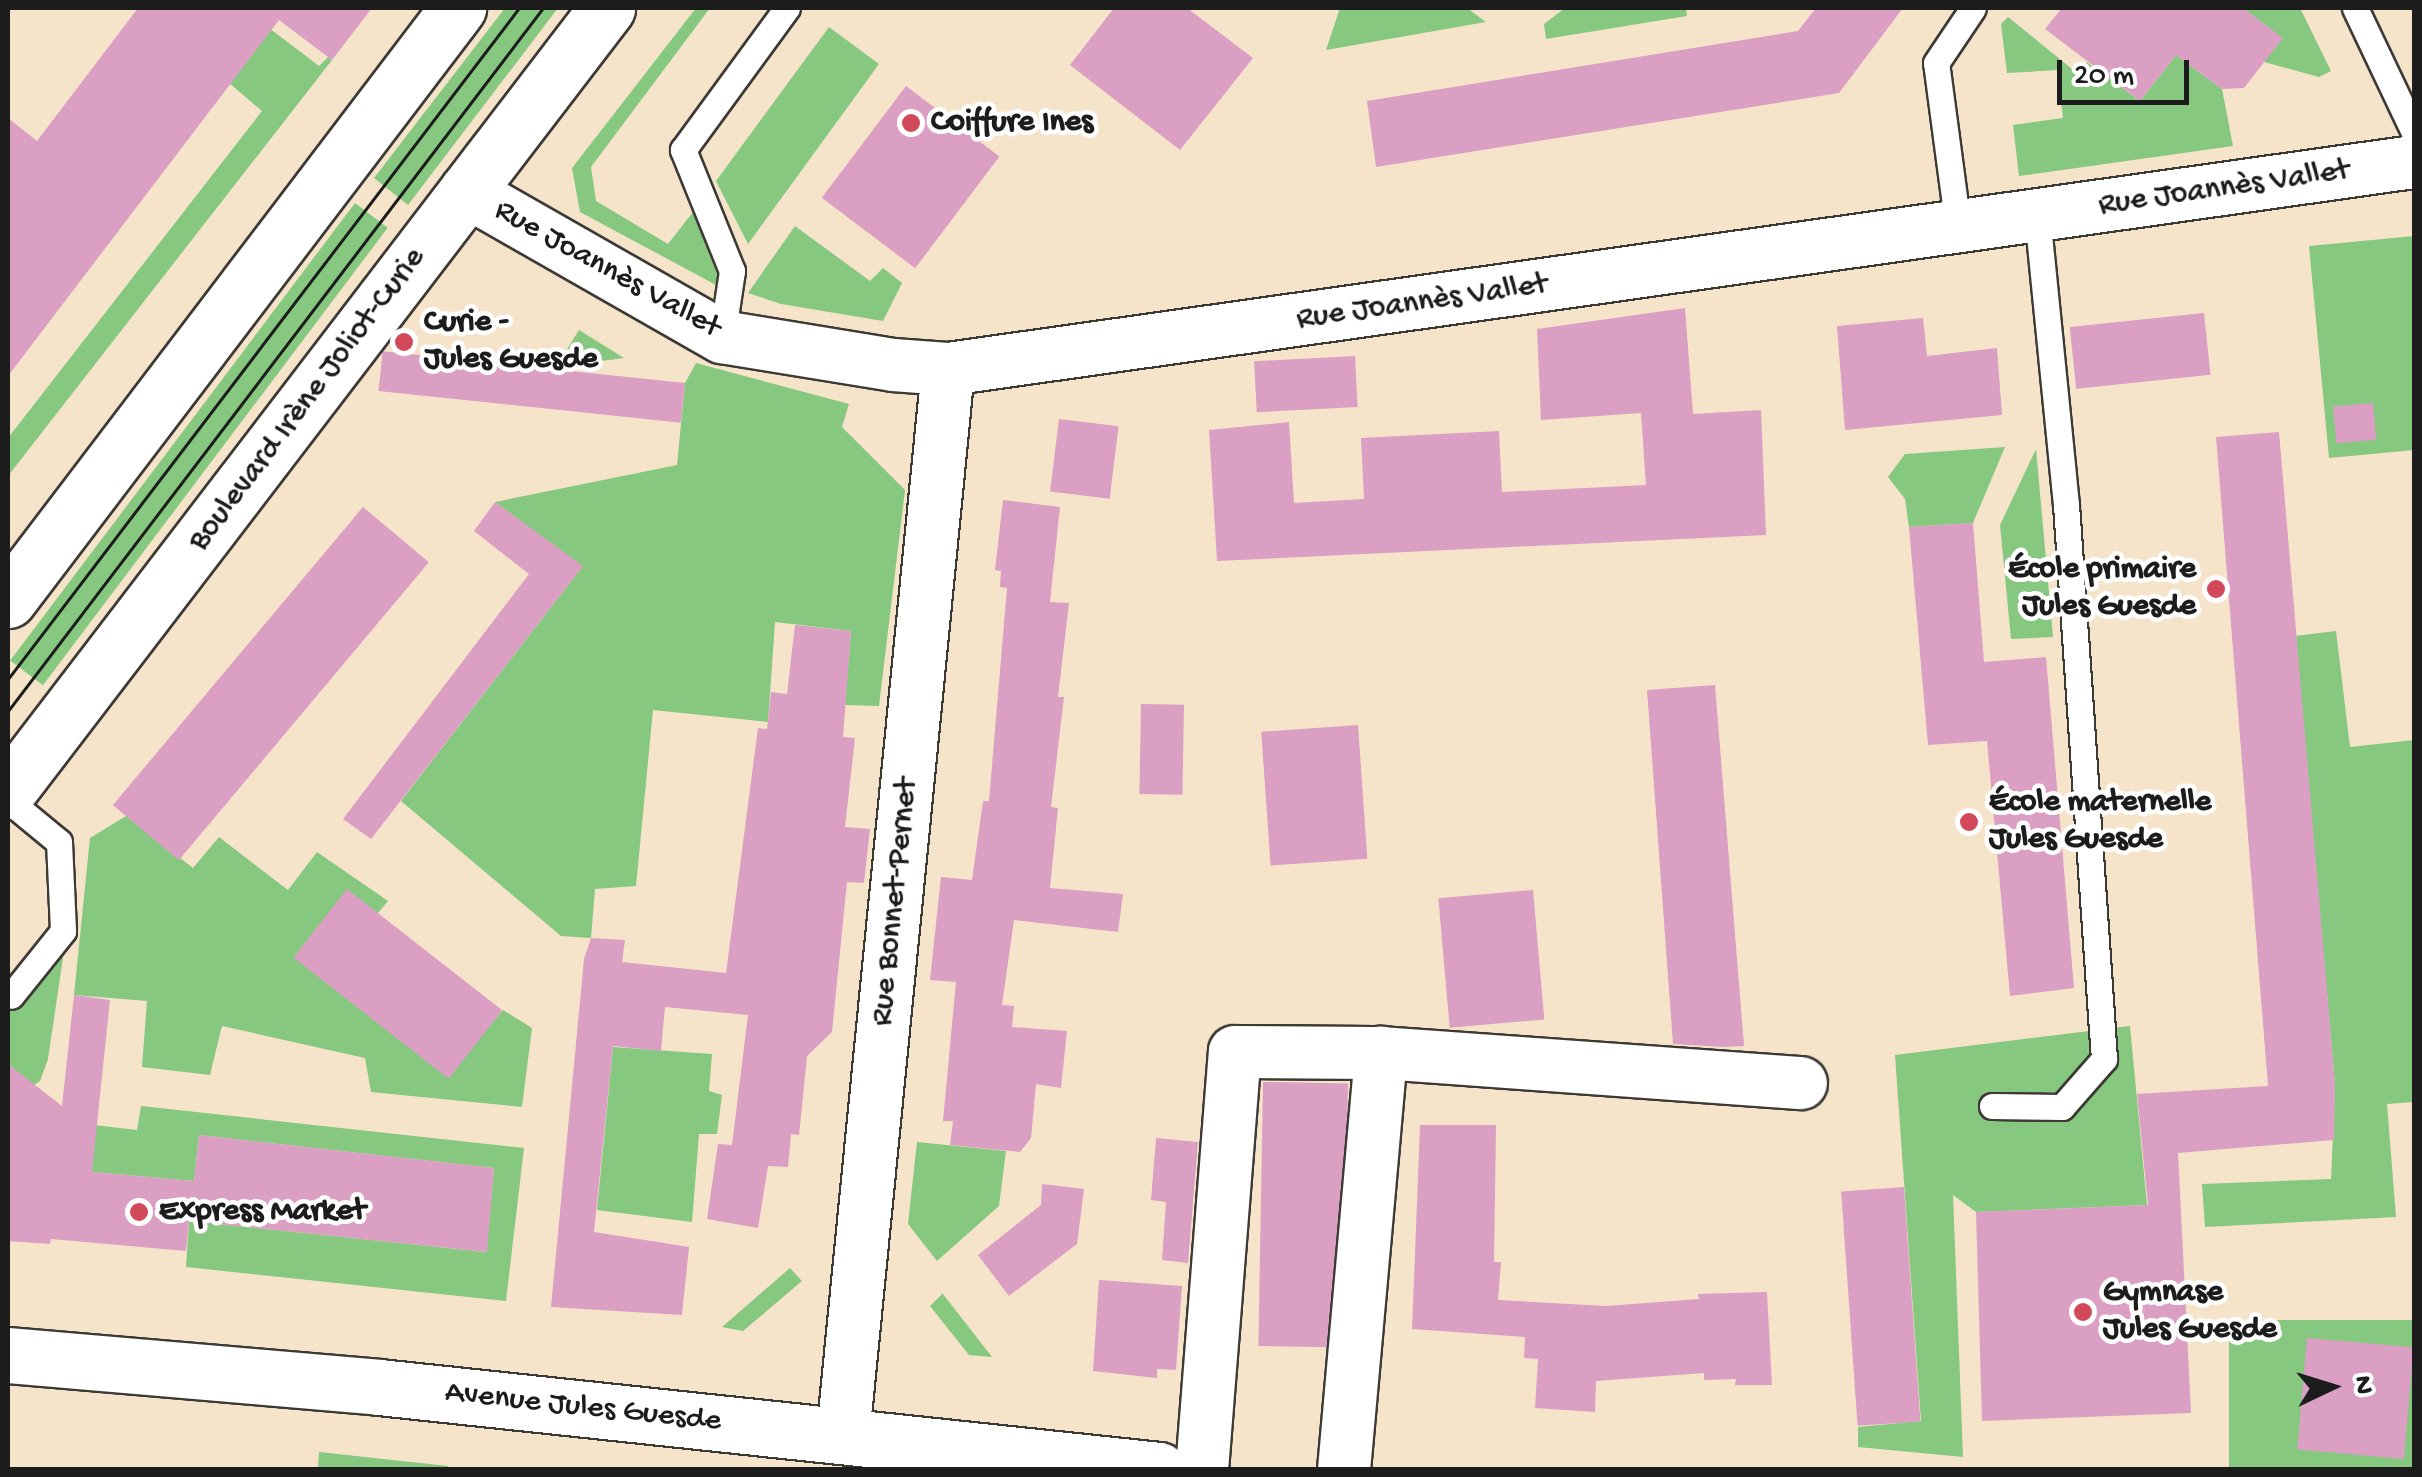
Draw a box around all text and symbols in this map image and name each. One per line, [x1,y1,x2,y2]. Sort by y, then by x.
scale bar [2062,40,2194,102]
text: 20 m [2074,60,2134,95]
place label: Coiffure Ines [931,104,1093,142]
marker: Coiffure Ines [900,112,922,134]
street label: Rue Joannès Vallet [2096,152,2352,226]
street label: Rue Joannès Vallet [487,192,727,348]
street label: Boulevard Irène Joliot-Curie [181,241,435,559]
street label: Rue Joannès Vallet [1294,266,1550,340]
place label: Curie - Jules Guesde [424,305,598,380]
marker: Curie - Jules Guesde [393,331,415,353]
place label: École primaire Jules Guesde [2008,552,2196,627]
marker: École primaire Jules Guesde [2205,578,2227,600]
street label: Rue Bonnet-Pernet [864,776,928,1028]
place label: École maternelle Jules Guesde [1989,785,2211,860]
marker: École maternelle Jules Guesde [1958,811,1980,833]
place label: Express Market [159,1193,366,1231]
marker: Express Market [128,1201,150,1223]
place label: Gymnase Jules Guesde [2103,1275,2277,1350]
marker: Gymnase Jules Guesde [2072,1301,2094,1323]
north arrow [2282,1337,2382,1437]
street label: Avenue Jules Guesde [443,1374,723,1442]
text: N [2345,1375,2380,1395]

